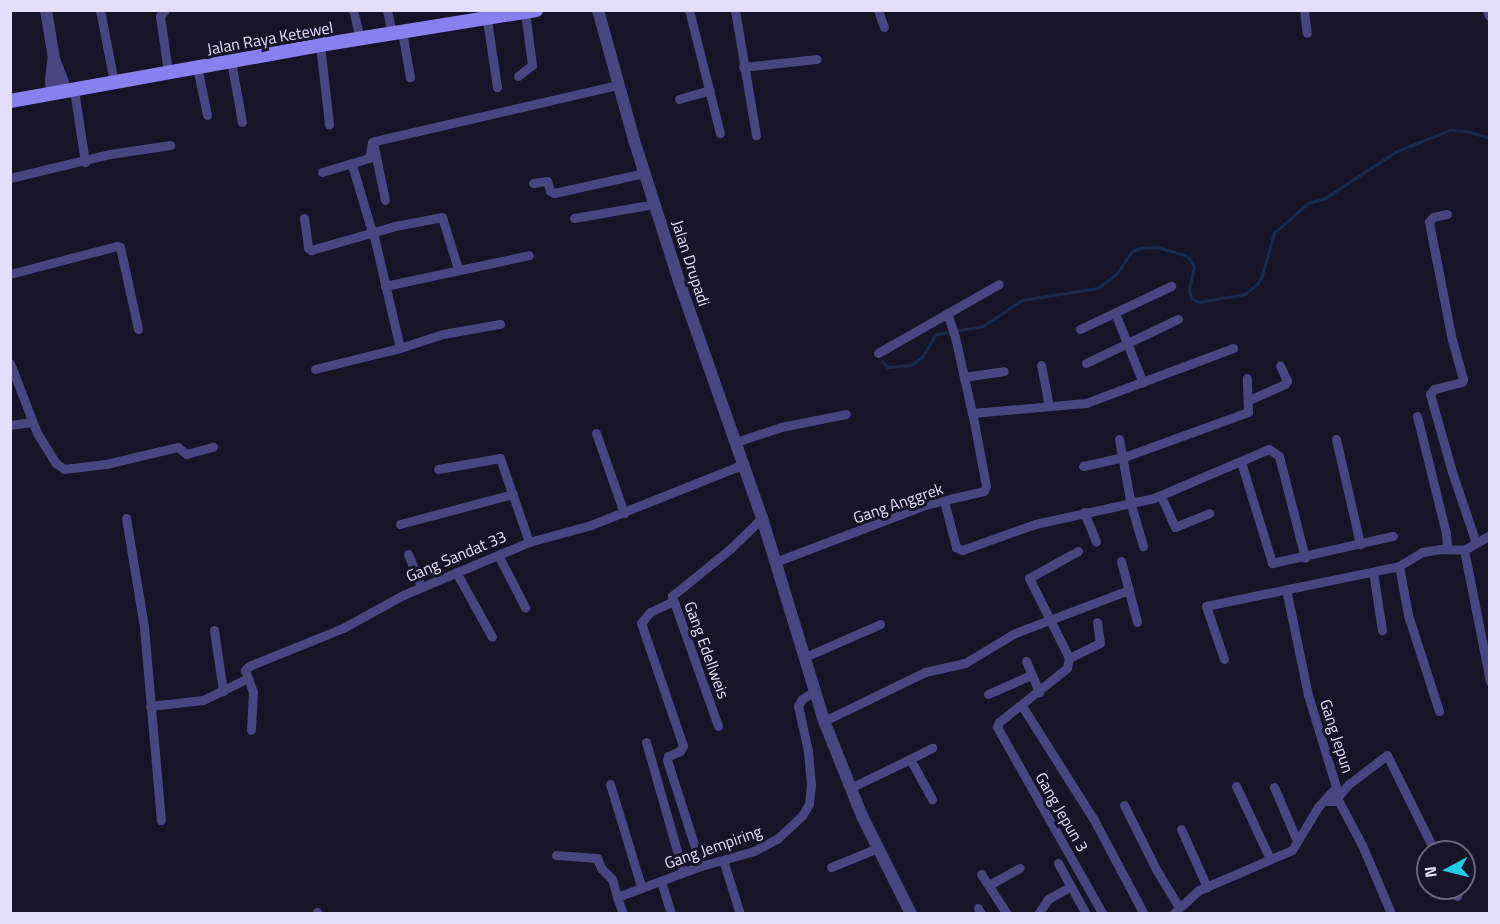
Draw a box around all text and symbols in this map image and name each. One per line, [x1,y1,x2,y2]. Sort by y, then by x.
street label: Jalan Raya Ketewel [205,17,335,59]
street label: Jalan Drupadi [668,218,714,308]
street label: Gang Anggrek [850,479,946,527]
street label: Gang Sandat 33 [403,526,509,586]
street label: Gang Edellweis [681,599,733,701]
street label: Gang Jepun [1316,697,1358,775]
street label: Gang Jepun 3 [1031,769,1093,855]
street label: Gang Jempiring [662,821,764,873]
north arrow [1416,840,1476,900]
text: N [1418,865,1443,879]

